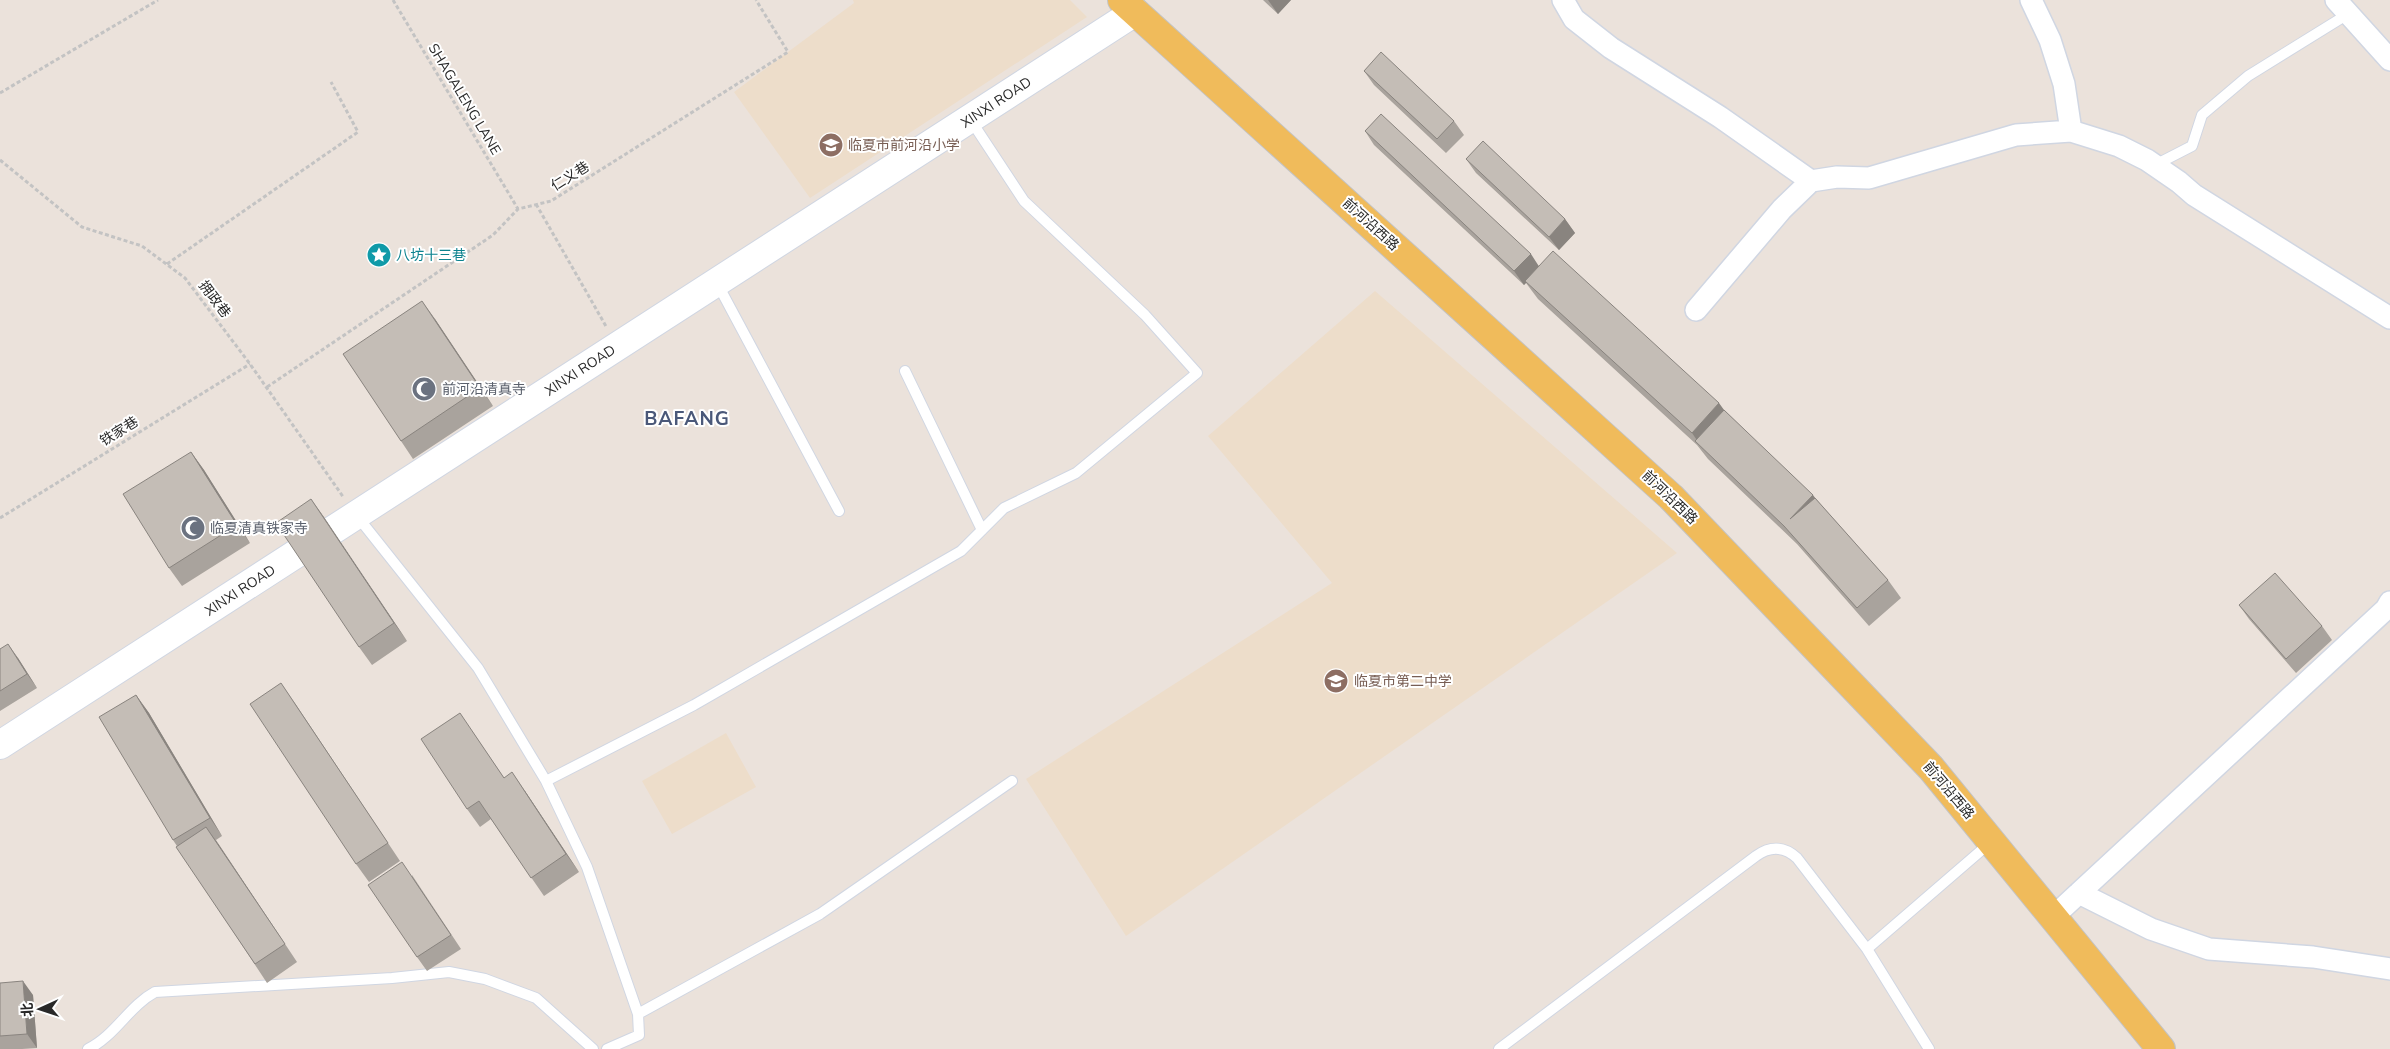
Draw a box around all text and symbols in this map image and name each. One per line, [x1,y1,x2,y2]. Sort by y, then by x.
street label: SHAGALENG LANE [425,40,505,158]
street label: XINXI ROAD [957,72,1035,132]
school or university icon: 临夏市前河沿小学 [818,132,844,158]
place label: 临夏市前河沿小学 [848,136,960,154]
street label: 仁义巷 [547,157,593,195]
street label: 前河沿西路 [1339,194,1403,254]
place icon: 八坊十三巷 [366,242,392,268]
place label: 八坊十三巷 [396,246,466,264]
street label: 拥政巷 [195,277,235,321]
street label: XINXI ROAD [541,340,619,400]
mosque icon: 前河沿清真寺 [411,376,437,402]
place label: 前河沿清真寺 [442,380,526,398]
district label: BAFANG [644,406,730,430]
street label: 铁家巷 [96,412,142,450]
street label: 前河沿西路 [1639,466,1701,528]
mosque icon: 临夏清真铁家寺 [180,515,206,541]
place label: 临夏清真铁家寺 [210,519,308,537]
street label: XINXI ROAD [201,560,279,620]
school or university icon: 临夏市第二中学 [1323,668,1349,694]
place label: 临夏市第二中学 [1354,672,1452,690]
street label: 前河沿西路 [1920,757,1978,823]
north arrow [15,984,65,1034]
text: 北 [18,1002,36,1017]

